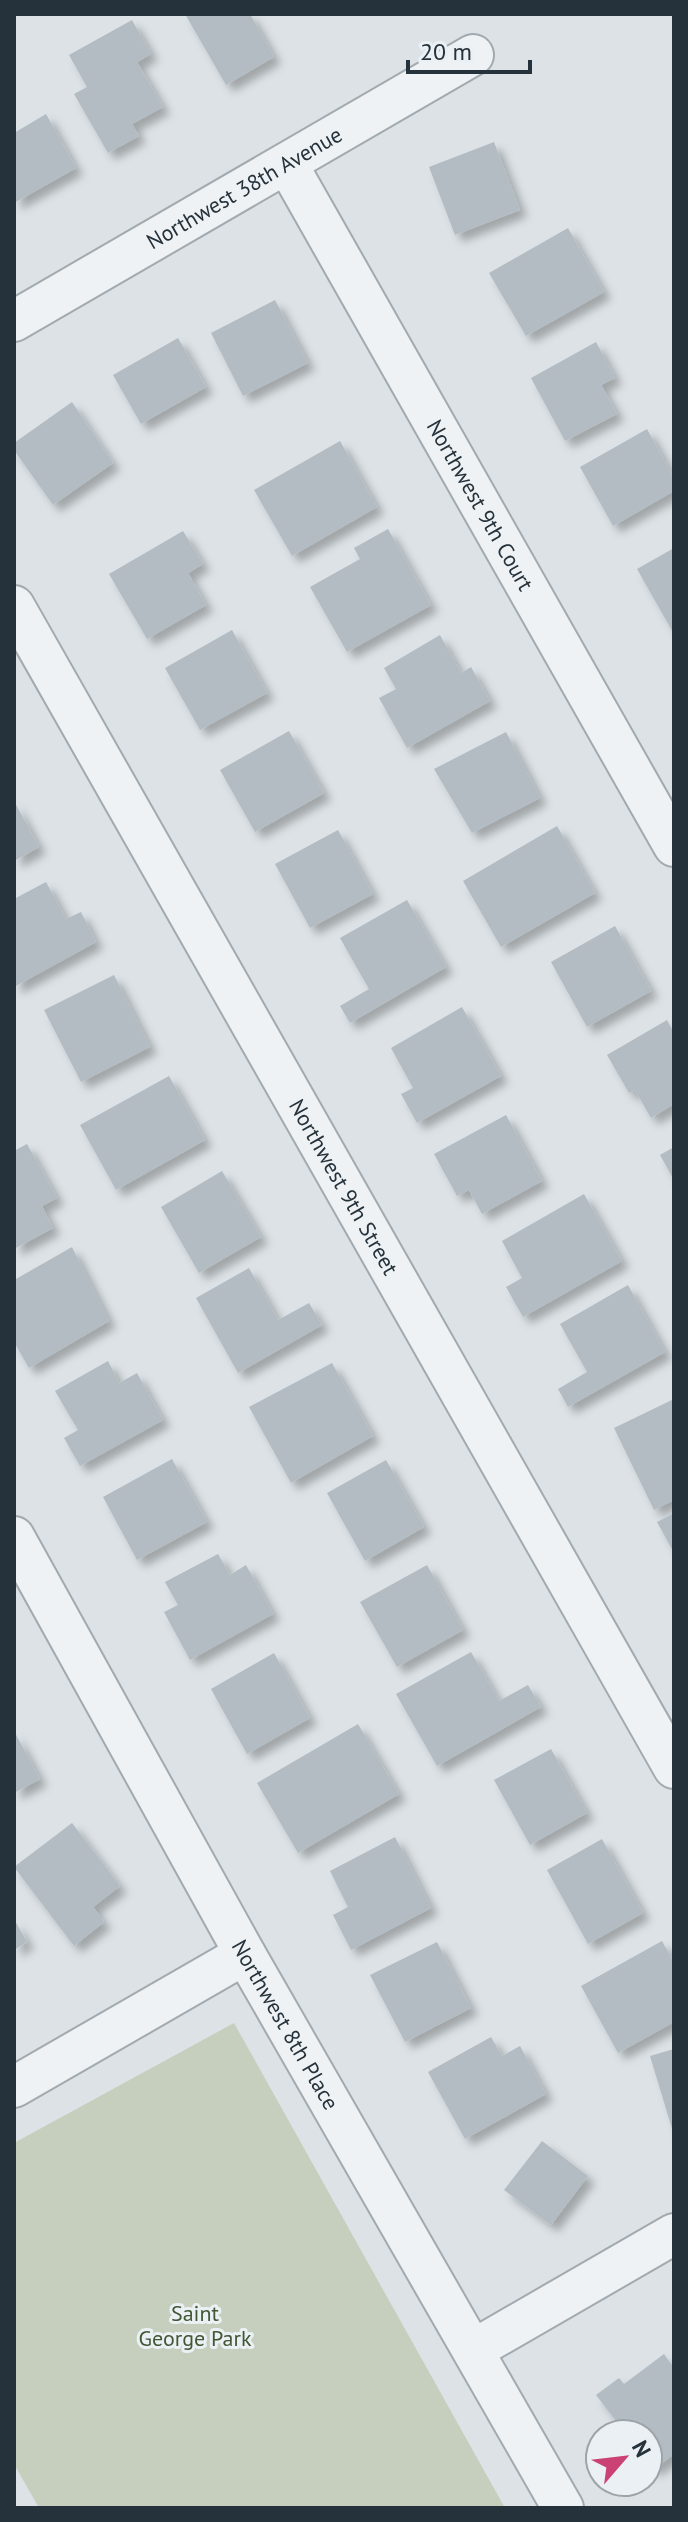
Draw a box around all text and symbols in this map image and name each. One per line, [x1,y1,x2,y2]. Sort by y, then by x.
scale bar [408,24,530,74]
text: 20 m [420,36,472,67]
street label: Northwest 38th Avenue [141,120,347,255]
street label: Northwest 9th Court [421,414,540,596]
street label: Northwest 9th Street [283,1094,405,1280]
street label: Northwest 8th Place [226,1934,345,2115]
park label: Saint George Park [139,2299,252,2352]
north arrow [584,2418,664,2498]
text: N [626,2436,657,2462]

